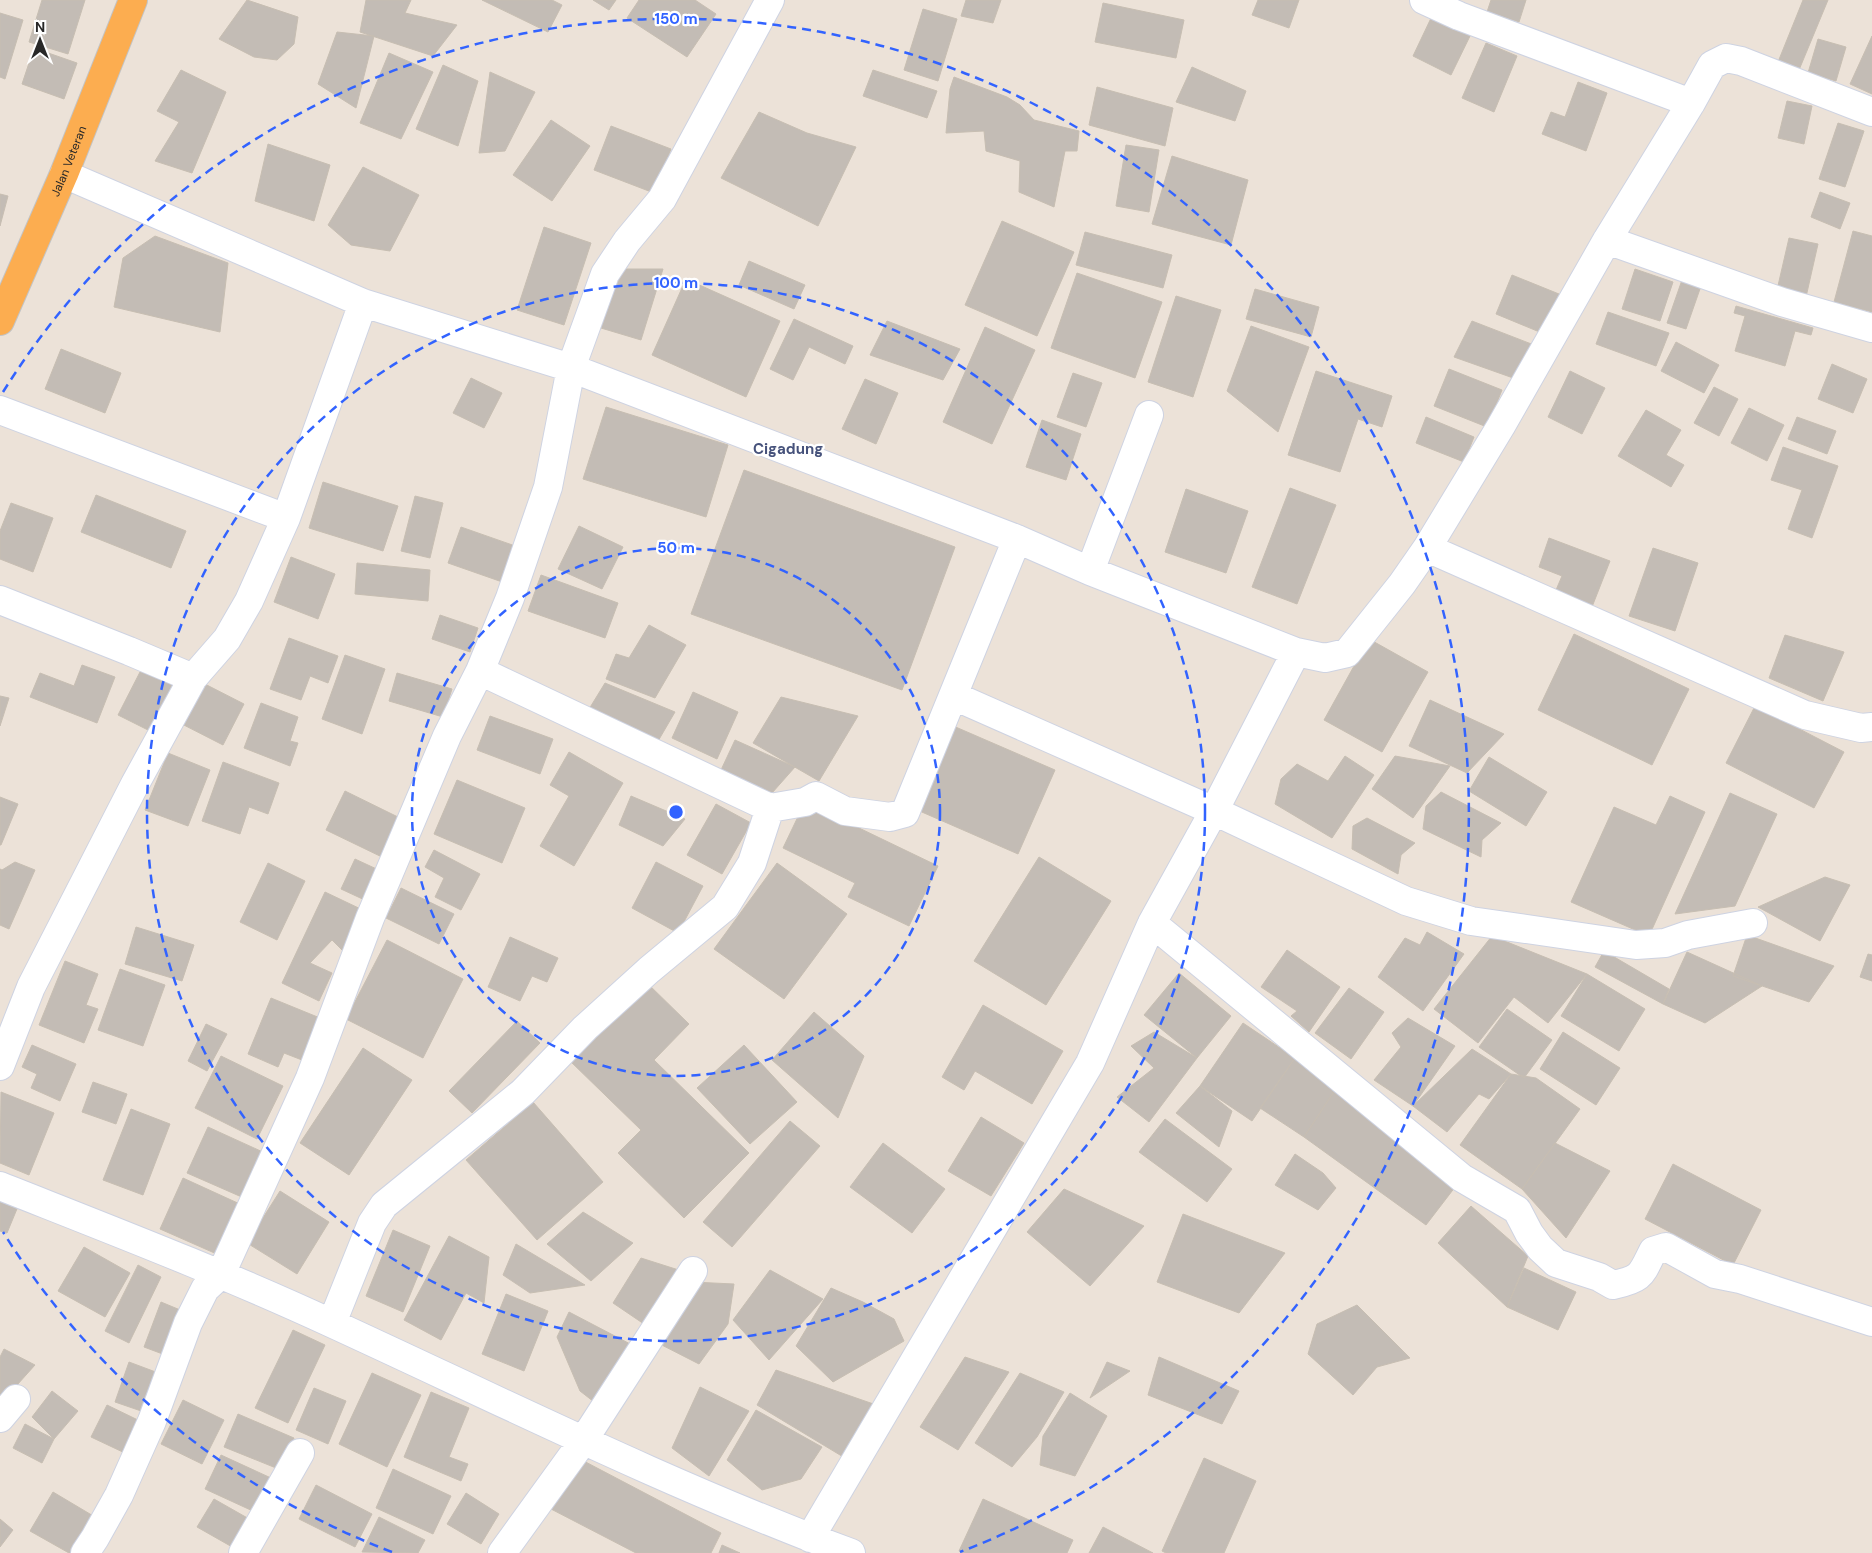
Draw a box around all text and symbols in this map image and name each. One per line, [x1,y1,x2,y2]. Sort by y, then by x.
text: 150 m [655,9,698,29]
north arrow [15,15,65,65]
text: N [35,18,45,36]
street label: Jalan Veteran [47,123,90,199]
text: 100 m [654,273,698,293]
district label: Cigadung [753,439,823,459]
text: 50 m [657,538,695,558]
centre of rings [667,803,685,821]

